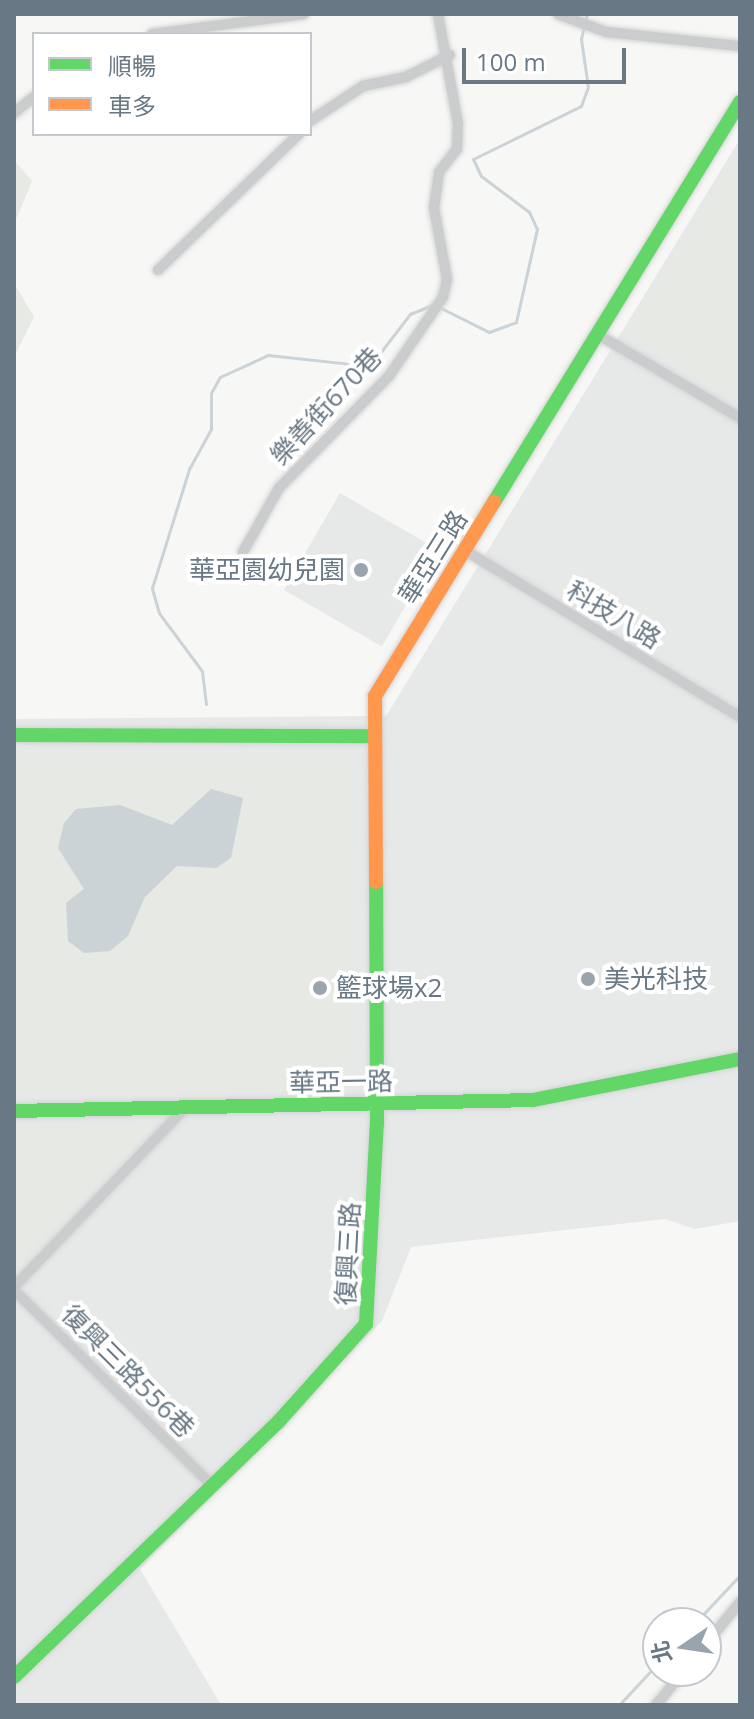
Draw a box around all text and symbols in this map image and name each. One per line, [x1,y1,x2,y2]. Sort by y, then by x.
legend [32,32,312,136]
scale bar [466,32,630,82]
text: 100 m [476,45,546,78]
text: 順暢 [108,49,156,82]
text: 車多 [108,89,156,122]
street label: 樂善街670巷 [264,341,388,471]
street label: 華亞三路 [392,505,474,609]
place label: 華亞園幼兒園 [189,554,345,586]
marker: 華亞園幼兒園 [352,561,370,579]
street label: 科技八路 [561,575,667,655]
place label: 美光科技 [604,963,708,995]
marker: 美光科技 [579,970,597,988]
place label: 籃球場x2 [336,972,442,1004]
marker: 籃球場x2 [311,979,329,997]
street label: 華亞一路 [289,1065,393,1099]
street label: 復興三路 [330,1201,366,1307]
street label: 復興三路556巷 [55,1298,201,1444]
north arrow [642,1607,722,1687]
text: 北 [643,1638,678,1666]

